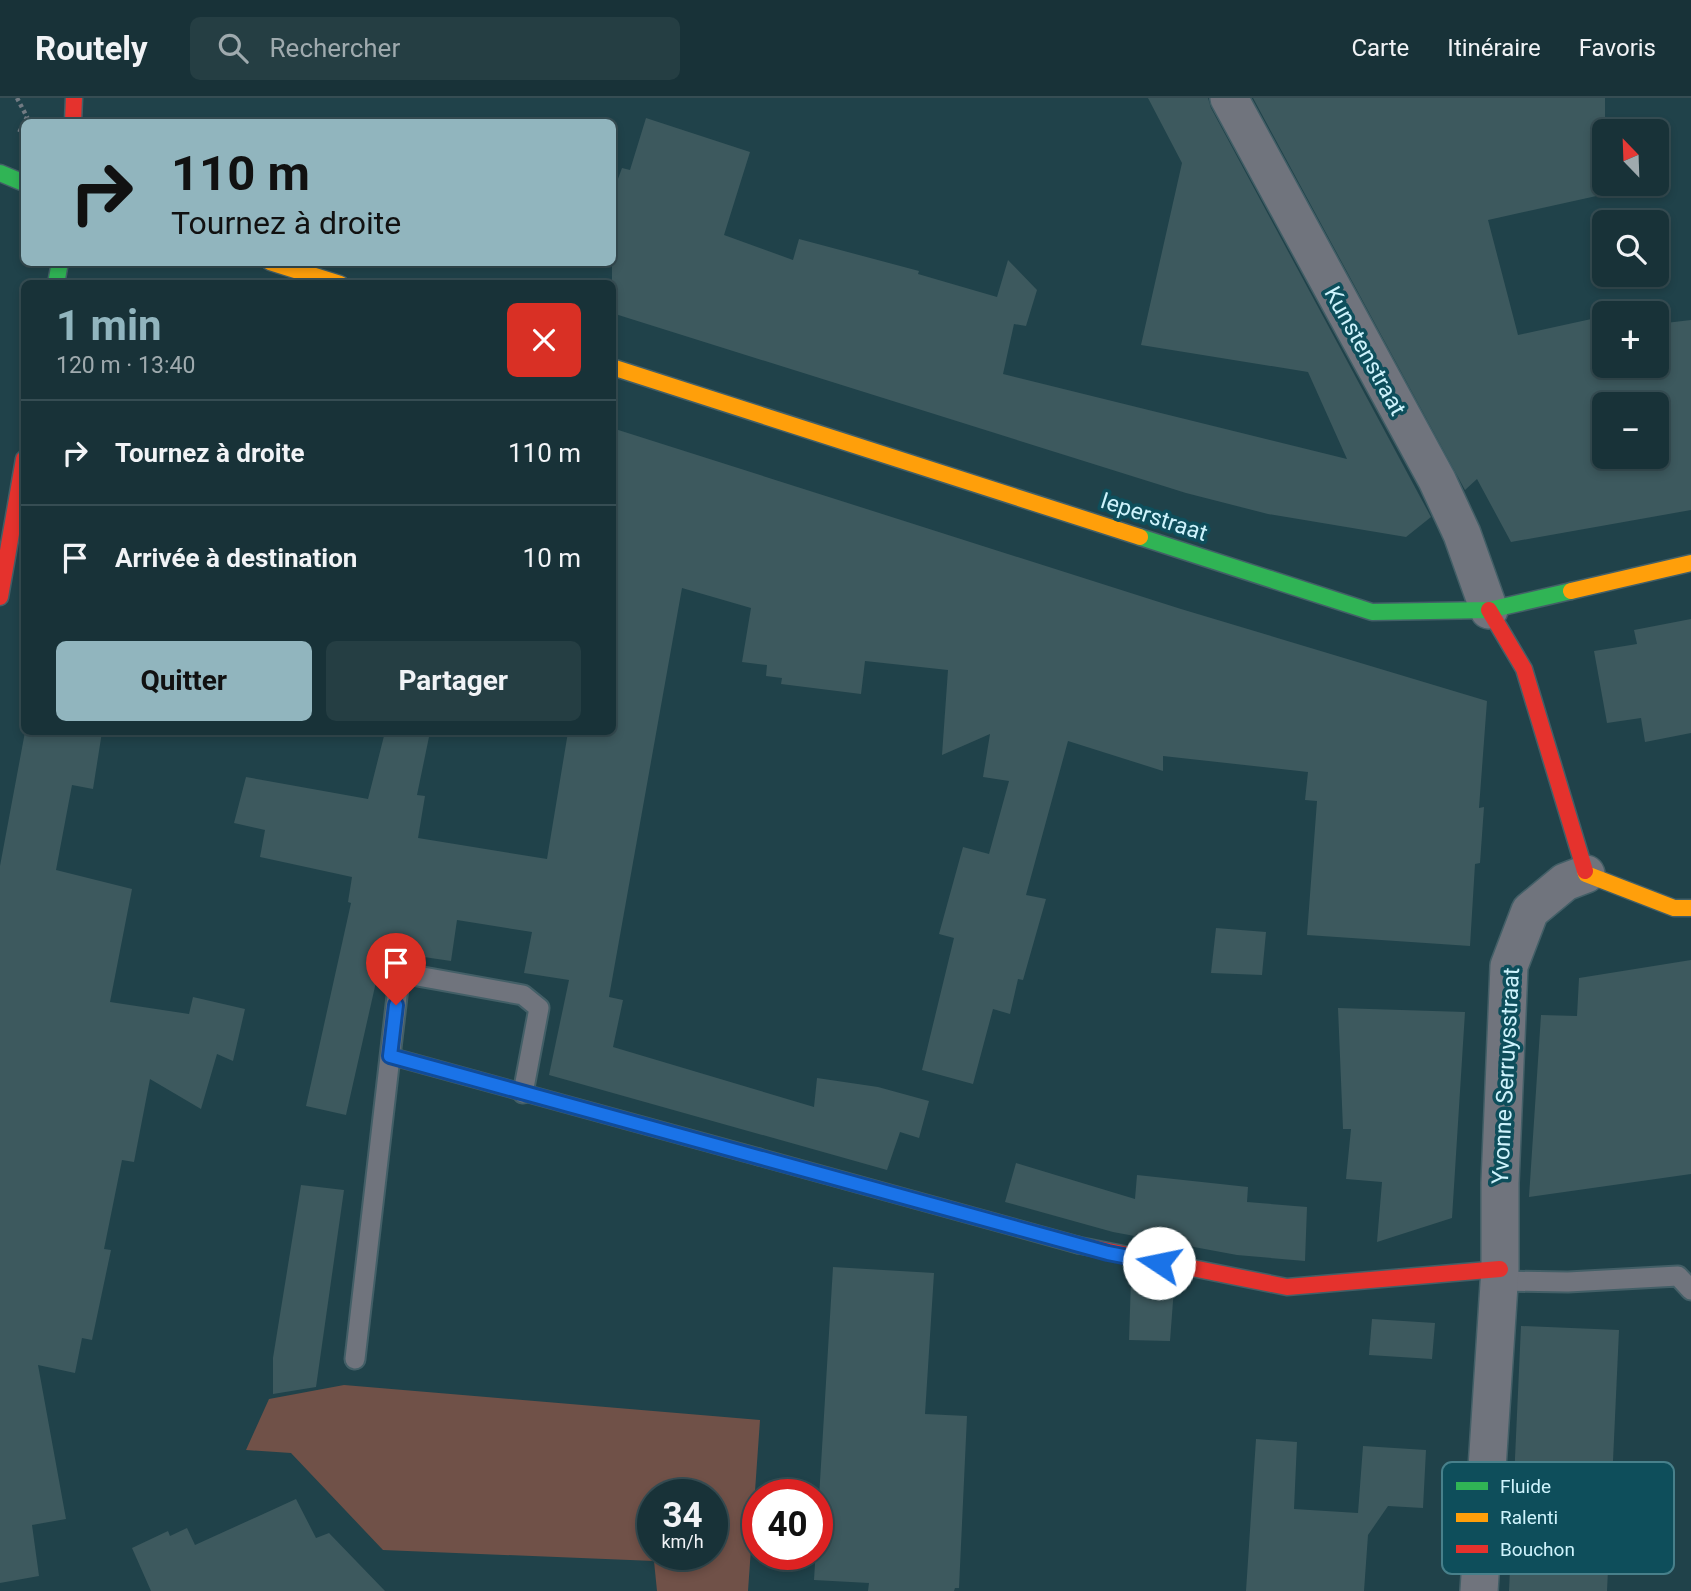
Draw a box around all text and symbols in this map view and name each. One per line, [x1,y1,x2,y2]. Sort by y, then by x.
search box [190,17,680,80]
text: Routely [35,29,148,68]
icon: search [214,29,252,67]
text: Rechercher [270,33,400,63]
text: Carte [1351,34,1409,62]
text: Itinéraire [1447,34,1541,62]
text: Favoris [1579,34,1656,62]
north arrow [1592,119,1670,196]
map controls [1592,119,1669,469]
text: 110 m [171,145,310,202]
icon: right [56,147,147,238]
text: Tournez à droite [171,204,401,242]
button: search [1592,210,1669,287]
street label: Kunstenstraat [1318,282,1412,420]
text: 1 min [56,301,162,350]
button: + [1592,301,1669,378]
button: close [507,303,581,377]
text: 120 m · 13:40 [56,352,195,379]
button: − [1592,392,1669,469]
icon: right [56,434,94,472]
text: Tournez à droite [115,438,305,468]
text: 110 m [508,438,581,468]
street label: Ieperstraat [1097,487,1211,547]
icon: arrive [56,539,94,577]
text: Arrivée à destination [115,543,357,573]
text: 10 m [523,543,581,573]
button: Quitter [56,641,312,721]
button: Partager [326,641,581,721]
pin [366,933,426,1005]
icon: arrive [377,944,415,982]
street label: Yvonne Serruysstraat [1487,967,1525,1185]
position arrow [1122,1226,1196,1300]
legend [1442,1462,1674,1574]
text: Fluide [1500,1475,1551,1498]
speed limit sign: 40 [742,1479,833,1570]
text: 34 [662,1495,703,1536]
text: Ralenti [1500,1506,1558,1529]
text: km/h [661,1531,704,1552]
text: Bouchon [1500,1538,1575,1561]

